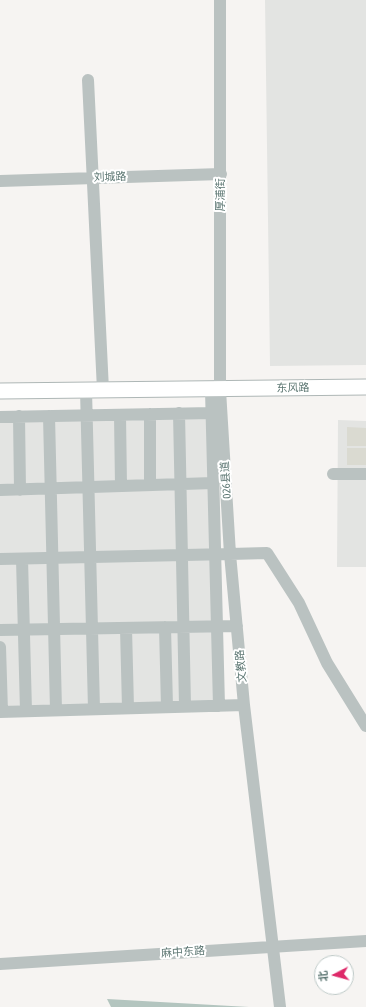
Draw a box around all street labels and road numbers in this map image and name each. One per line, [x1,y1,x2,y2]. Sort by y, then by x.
street label: 刘城路 [93,170,127,184]
street label: 厚浦街 [214,179,228,211]
street label: 东风路 [276,381,310,395]
street label: 026县道 [218,461,234,499]
street label: 文教路 [233,649,249,683]
street label: 麻中东路 [161,944,205,960]

